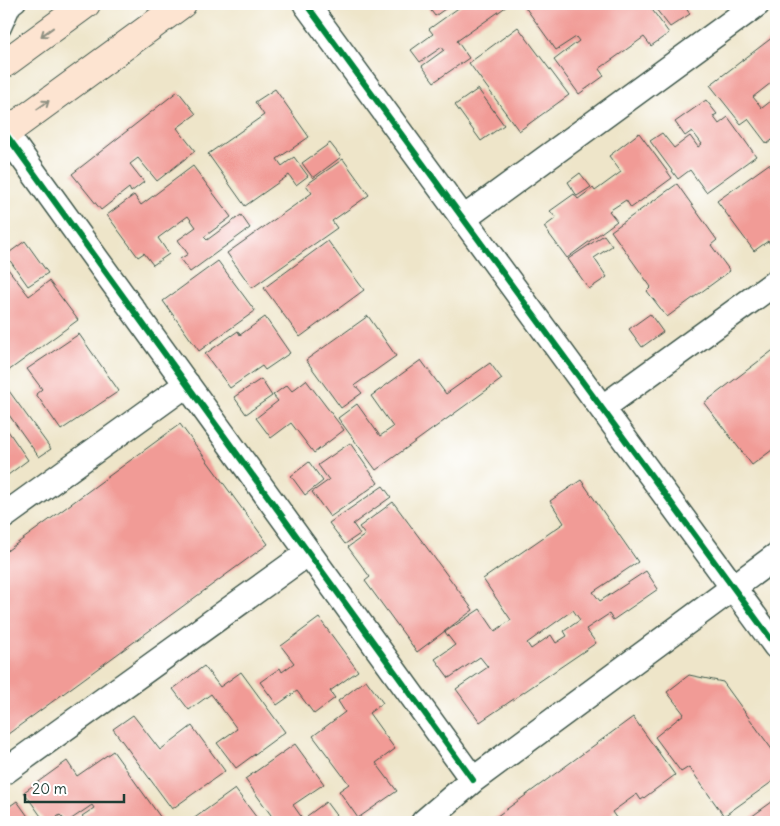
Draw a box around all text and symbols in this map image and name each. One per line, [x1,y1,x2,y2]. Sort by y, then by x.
one-way arrow [41,27,54,38]
one-way arrow [36,100,50,110]
scale bar [25,771,124,803]
text: 20 m [32,779,67,798]

